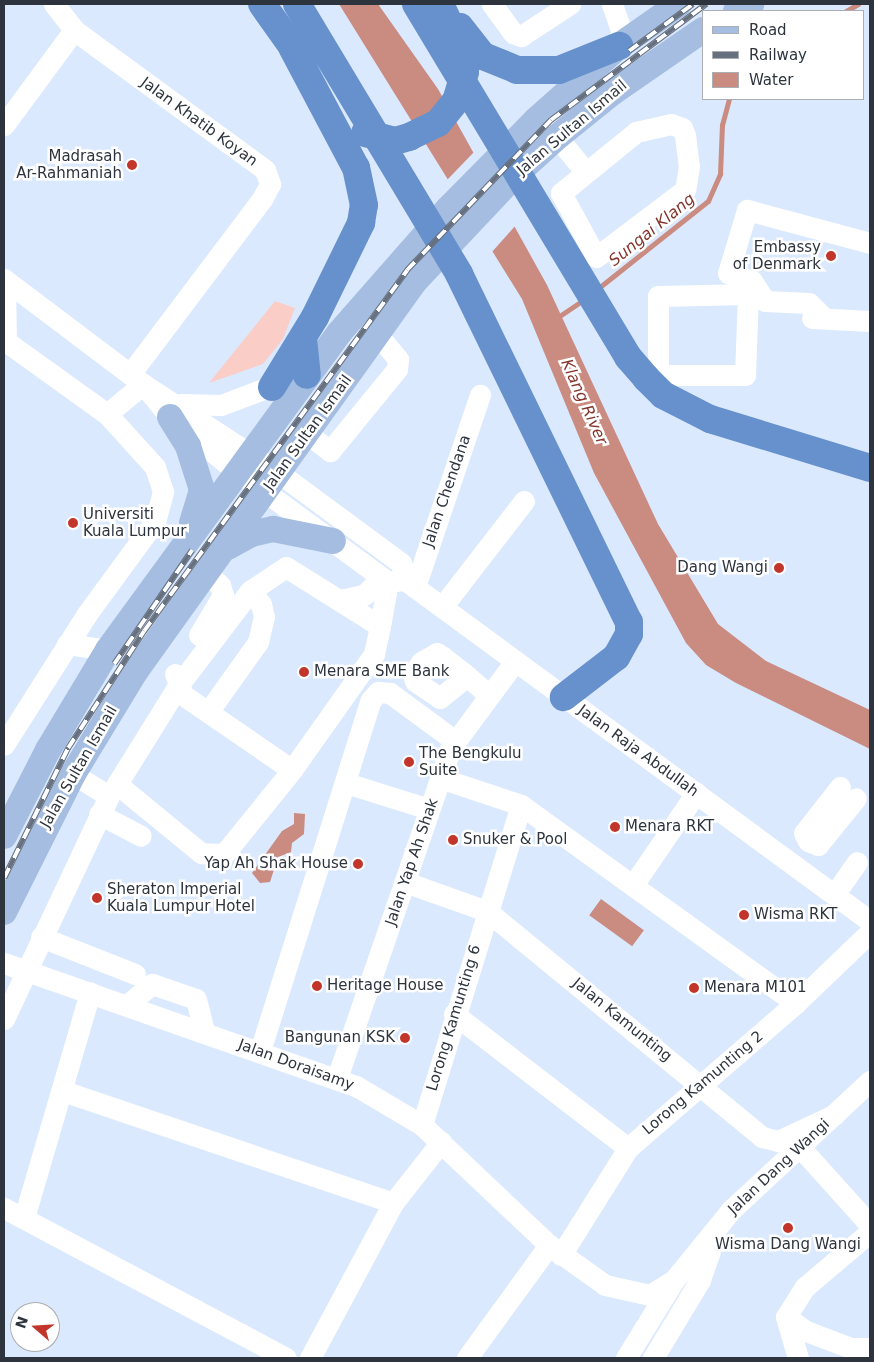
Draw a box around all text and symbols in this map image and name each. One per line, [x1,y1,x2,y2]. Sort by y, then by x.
legend [702,10,864,100]
text: Road [749,21,787,39]
text: Railway [749,46,807,64]
text: Water [749,71,793,89]
street label: Jalan Khatib Koyan [137,74,261,170]
street label: Jalan Sultan Ismail [513,77,631,179]
place label: Madrasah Ar-Rahmaniah [16,147,122,182]
marker: Madrasah Ar-Rahmaniah [126,159,138,171]
water label: Sungai Klang [605,190,699,270]
place label: Embassy of Denmark [733,238,821,273]
marker: Embassy of Denmark [825,250,837,262]
water label: Klang River [557,356,611,448]
street label: Jalan Sultan Ismail [260,372,356,494]
street label: Jalan Chendana [419,433,475,549]
place label: Universiti Kuala Lumpur [83,505,186,540]
marker: Universiti Kuala Lumpur [67,517,79,529]
place label: Dang Wangi [677,559,768,577]
marker: Dang Wangi [772,561,786,575]
place label: Menara SME Bank [314,663,449,681]
marker: Menara SME Bank [298,666,310,678]
street label: Jalan Raja Abdullah [574,701,702,801]
street label: Jalan Sultan Ismail [37,703,121,831]
place label: The Bengkulu Suite [419,744,522,779]
marker: The Bengkulu Suite [403,756,415,768]
street label: Jalan Yap Ah Shak [382,796,442,928]
place label: Menara RKT [625,818,714,836]
marker: Menara RKT [609,821,621,833]
place label: Snuker & Pool [463,831,567,849]
marker: Snuker & Pool [447,834,459,846]
place label: Yap Ah Shak House [204,855,348,873]
marker: Yap Ah Shak House [352,858,364,870]
place label: Sheraton Imperial Kuala Lumpur Hotel [107,880,255,915]
marker: Sheraton Imperial Kuala Lumpur Hotel [91,892,103,904]
place label: Wisma RKT [754,906,837,924]
marker: Wisma RKT [738,909,750,921]
street label: Lorong Kamunting 6 [423,943,485,1093]
street label: Jalan Kamunting [569,974,675,1066]
place label: Heritage House [327,977,443,995]
place label: Menara M101 [704,979,807,997]
marker: Heritage House [311,980,323,992]
marker: Menara M101 [688,982,700,994]
street label: Lorong Kamunting 2 [639,1027,767,1139]
place label: Bangunan KSK [285,1029,395,1047]
marker: Bangunan KSK [399,1032,411,1044]
street label: Jalan Doraisamy [236,1036,356,1094]
street label: Jalan Dang Wangi [725,1115,833,1219]
marker: Wisma Dang Wangi [782,1222,794,1234]
place label: Wisma Dang Wangi [715,1236,861,1254]
north arrow [10,1302,60,1352]
text: N [12,1314,31,1331]

